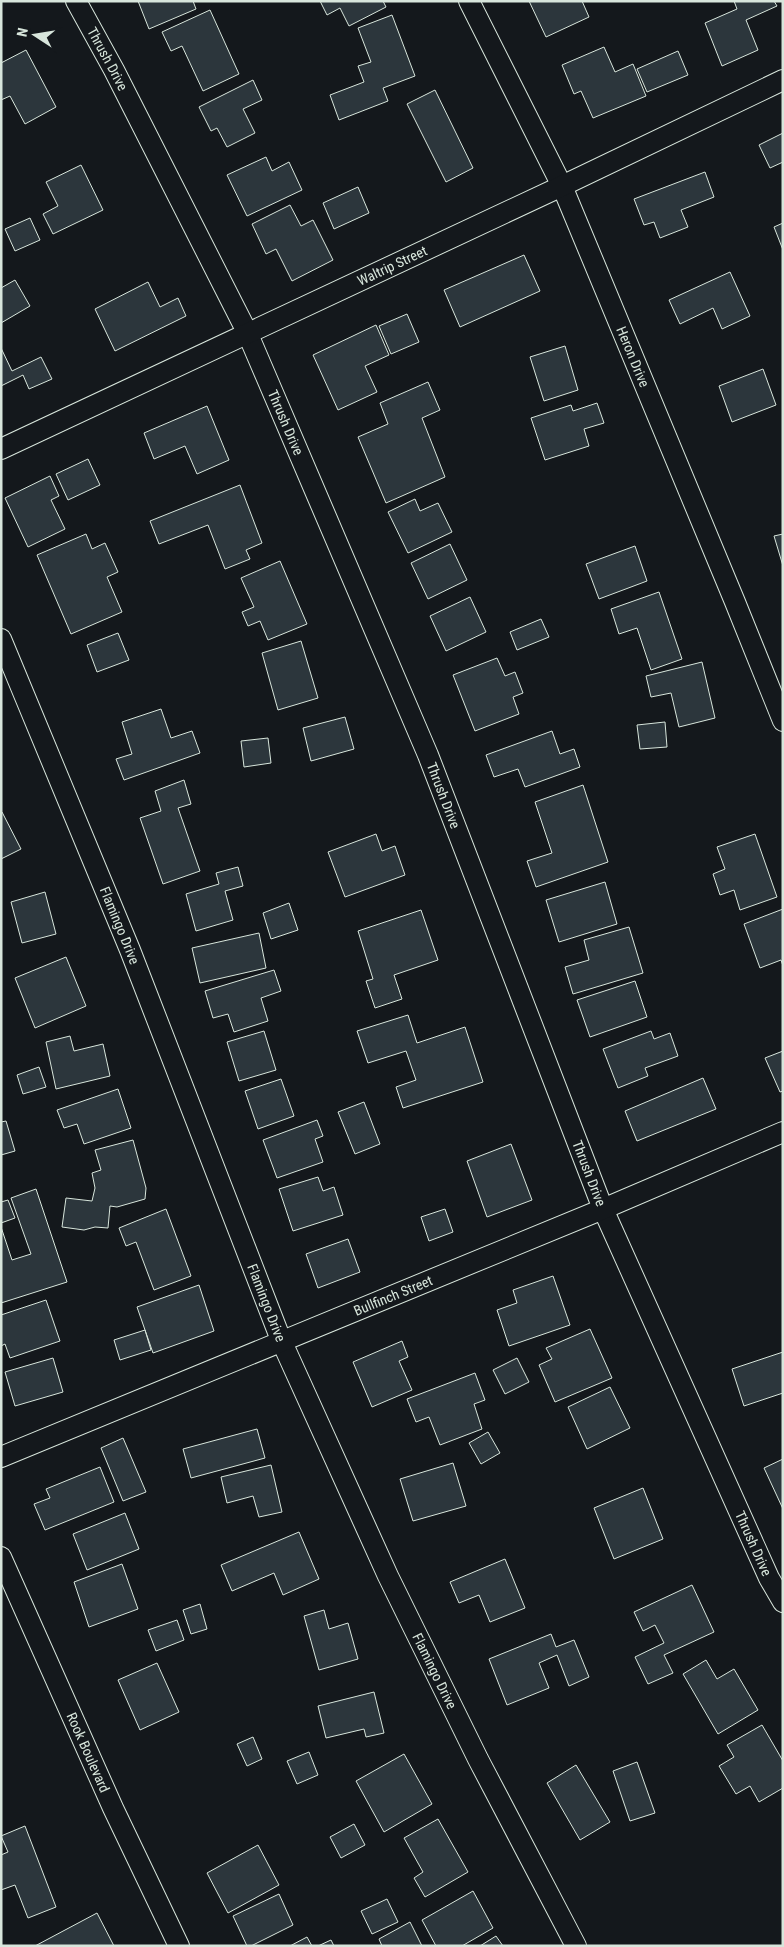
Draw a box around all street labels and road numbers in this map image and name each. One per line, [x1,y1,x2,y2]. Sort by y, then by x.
street label: Thrush Drive [84,25,131,94]
street label: Waltrip Street [355,242,429,289]
street label: Heron Drive [613,324,653,390]
street label: Thrush Drive [265,387,307,458]
street label: Thrush Drive [424,760,464,831]
street label: Flamingo Drive [97,884,143,967]
street label: Thrush Drive [569,1138,609,1209]
street label: Flamingo Drive [244,1262,289,1344]
street label: Bullfinch Street [351,1272,435,1319]
street label: Thrush Drive [732,1509,775,1579]
street label: Flamingo Drive [409,1631,460,1712]
street label: Rook Boulevard [63,1710,113,1795]

